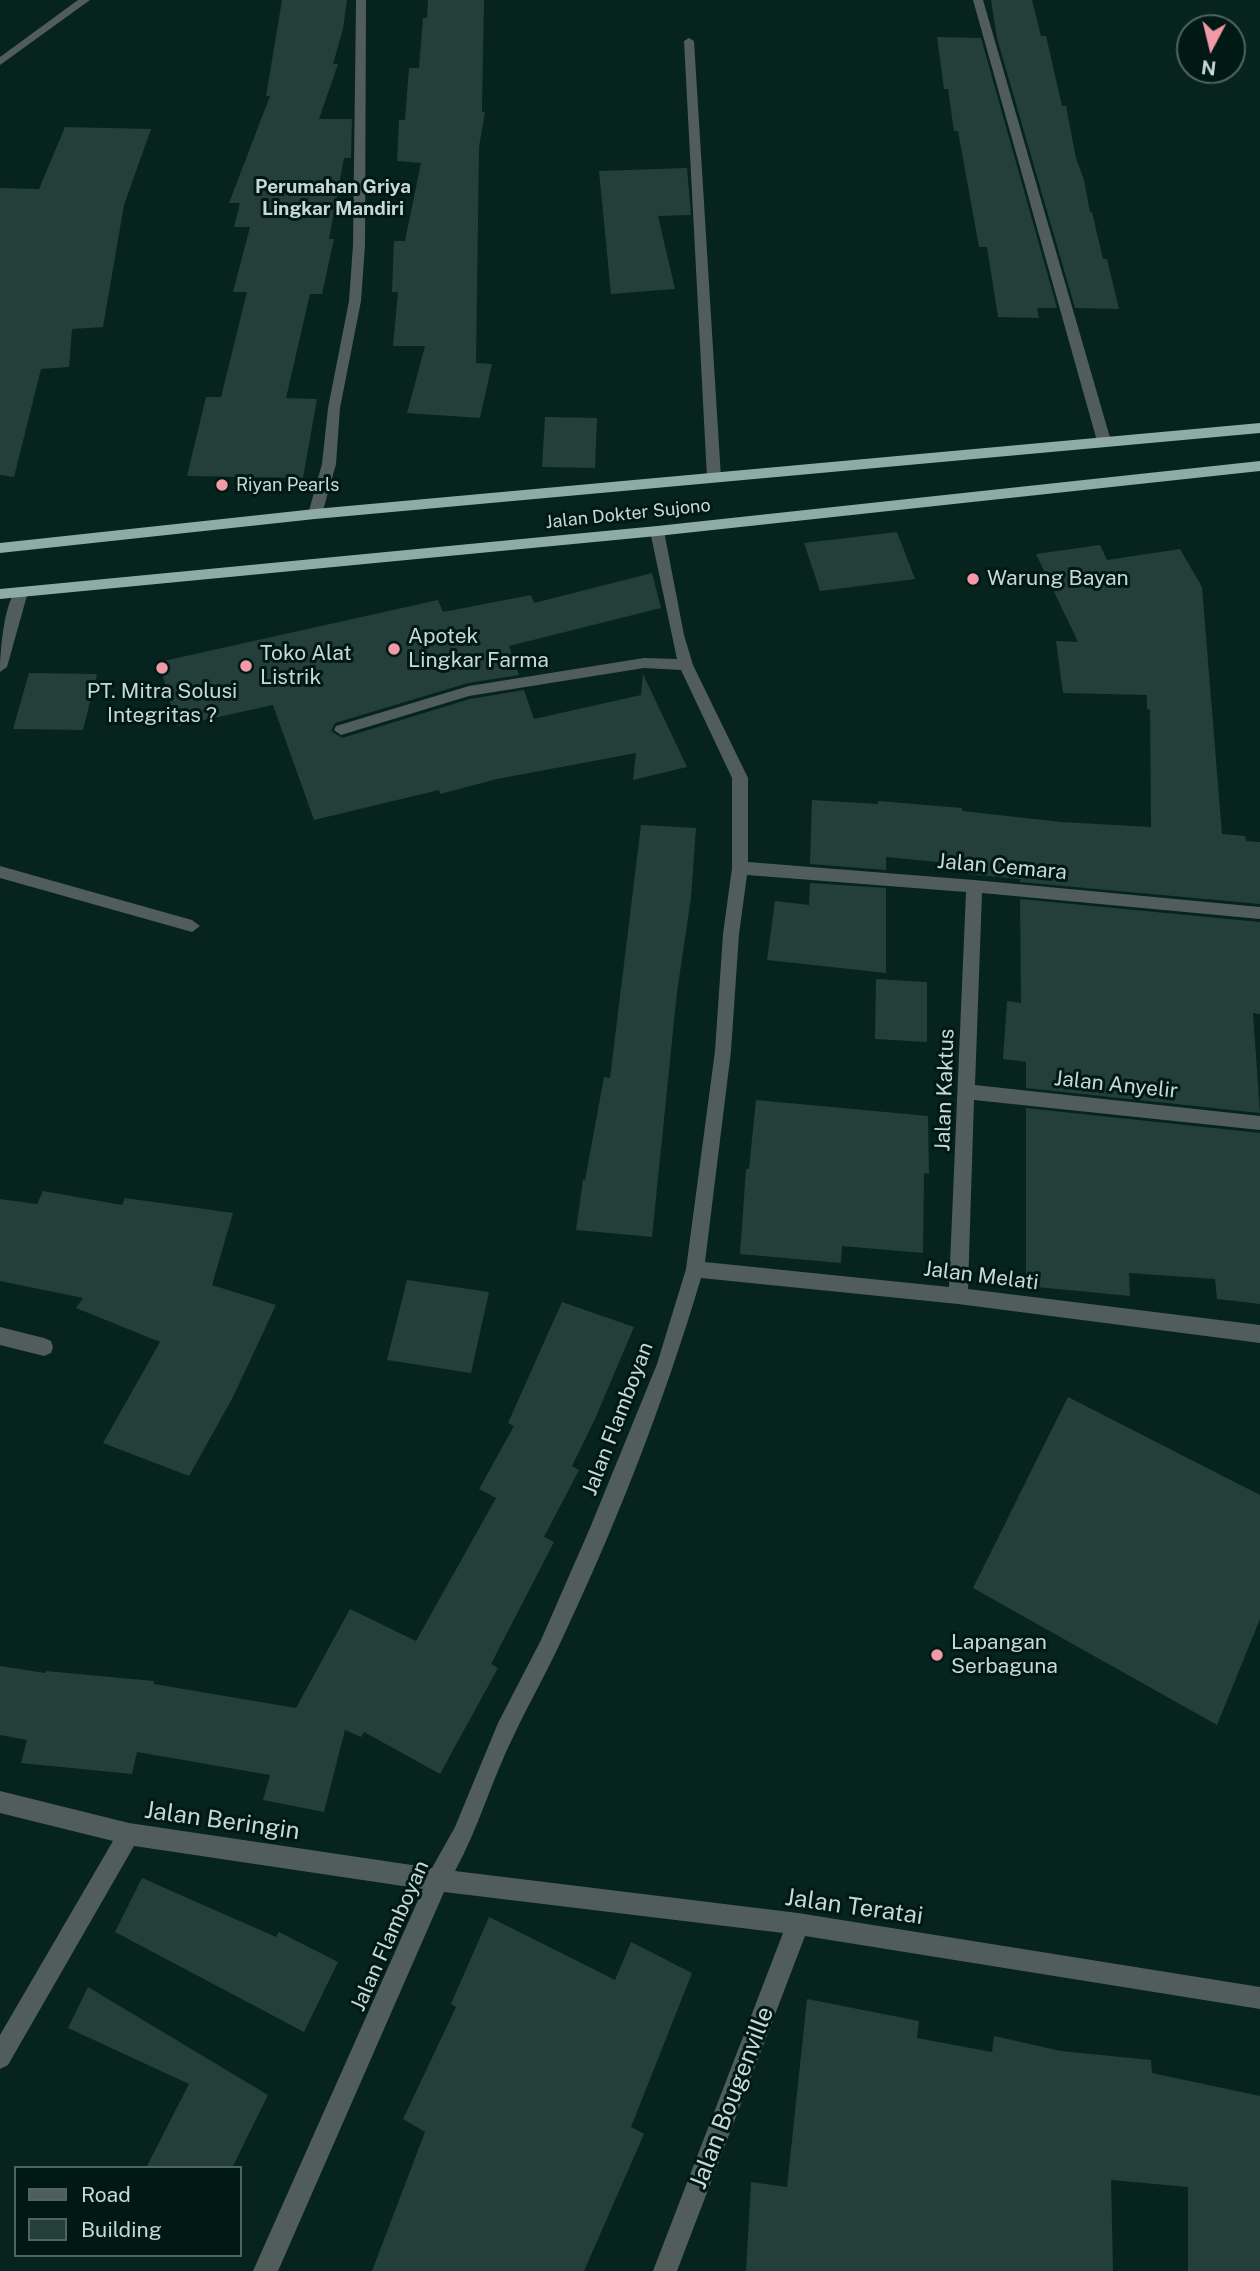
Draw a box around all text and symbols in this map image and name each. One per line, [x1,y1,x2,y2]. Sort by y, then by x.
north arrow [1176,14,1246,84]
text: N [1200,56,1217,80]
district label: Perumahan Griya Lingkar Mandiri [255,176,411,220]
place label: Riyan Pearls [236,474,339,496]
marker: Riyan Pearls [214,477,230,493]
street label: Jalan Dokter Sujono [544,495,712,533]
place label: Warung Bayan [987,566,1129,592]
marker: Warung Bayan [965,571,981,587]
place label: Apotek Lingkar Farma [408,624,549,674]
place label: Toko Alat Listrik [260,641,352,691]
marker: Apotek Lingkar Farma [386,641,402,657]
marker: Toko Alat Listrik [238,658,254,674]
marker: PT. Mitra Solusi Integritas ? [154,660,170,676]
place label: PT. Mitra Solusi Integritas ? [87,679,237,729]
street label: Jalan Cemara [936,849,1068,885]
street label: Jalan Kaktus [930,1028,960,1152]
street label: Jalan Anyelir [1053,1066,1179,1104]
street label: Jalan Melati [922,1256,1040,1296]
street label: Jalan Flamboyan [577,1339,659,1499]
place label: Lapangan Serbaguna [951,1630,1058,1680]
marker: Lapangan Serbaguna [929,1647,945,1663]
street label: Jalan Beringin [142,1796,302,1846]
street label: Jalan Flamboyan [345,1857,435,2015]
street label: Jalan Teratai [783,1883,925,1931]
street label: Jalan Bougenville [684,2003,780,2193]
legend [14,2166,242,2257]
text: Road [81,2182,131,2207]
text: Building [81,2217,162,2242]

